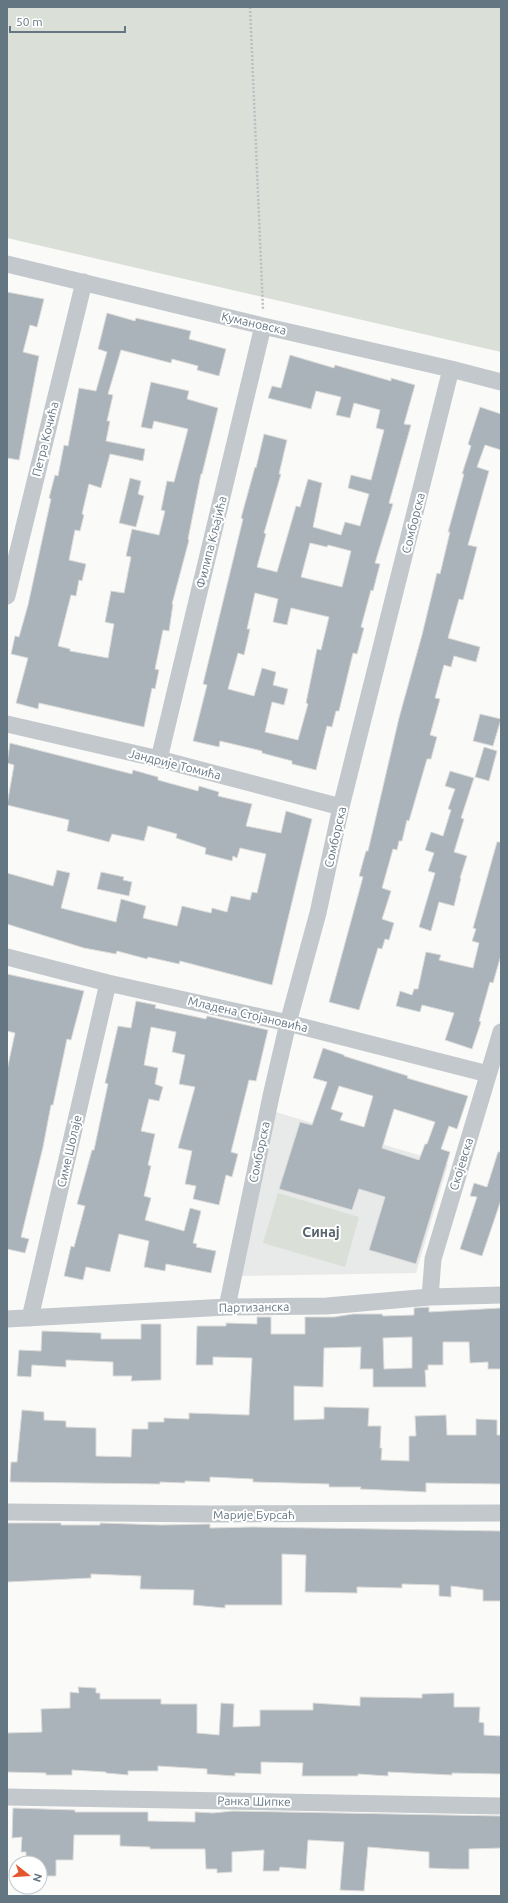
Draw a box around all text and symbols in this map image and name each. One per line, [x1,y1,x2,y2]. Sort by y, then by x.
scale bar [10,8,125,34]
text: 50 m [16,15,43,28]
street label: Кумановска [220,309,288,337]
street label: Петра Кочића [29,400,61,478]
street label: Сомборска [399,491,427,555]
street label: Филипа Кљајића [193,495,229,589]
street label: Јандрије Томића [128,746,222,782]
street label: Сомборска [322,805,348,869]
street label: Младена Стојановића [187,994,309,1034]
street label: Симе Шолаје [54,1114,84,1188]
street label: Сомборска [246,1120,272,1184]
street label: Скојевска [447,1136,475,1192]
district label: Синај [302,1224,340,1240]
street label: Партизанска [219,1300,289,1314]
street label: Марије Бурсаћ [213,1508,295,1521]
street label: Ранка Шипке [217,1794,291,1808]
north arrow [8,1855,48,1895]
text: N [31,1872,45,1884]

